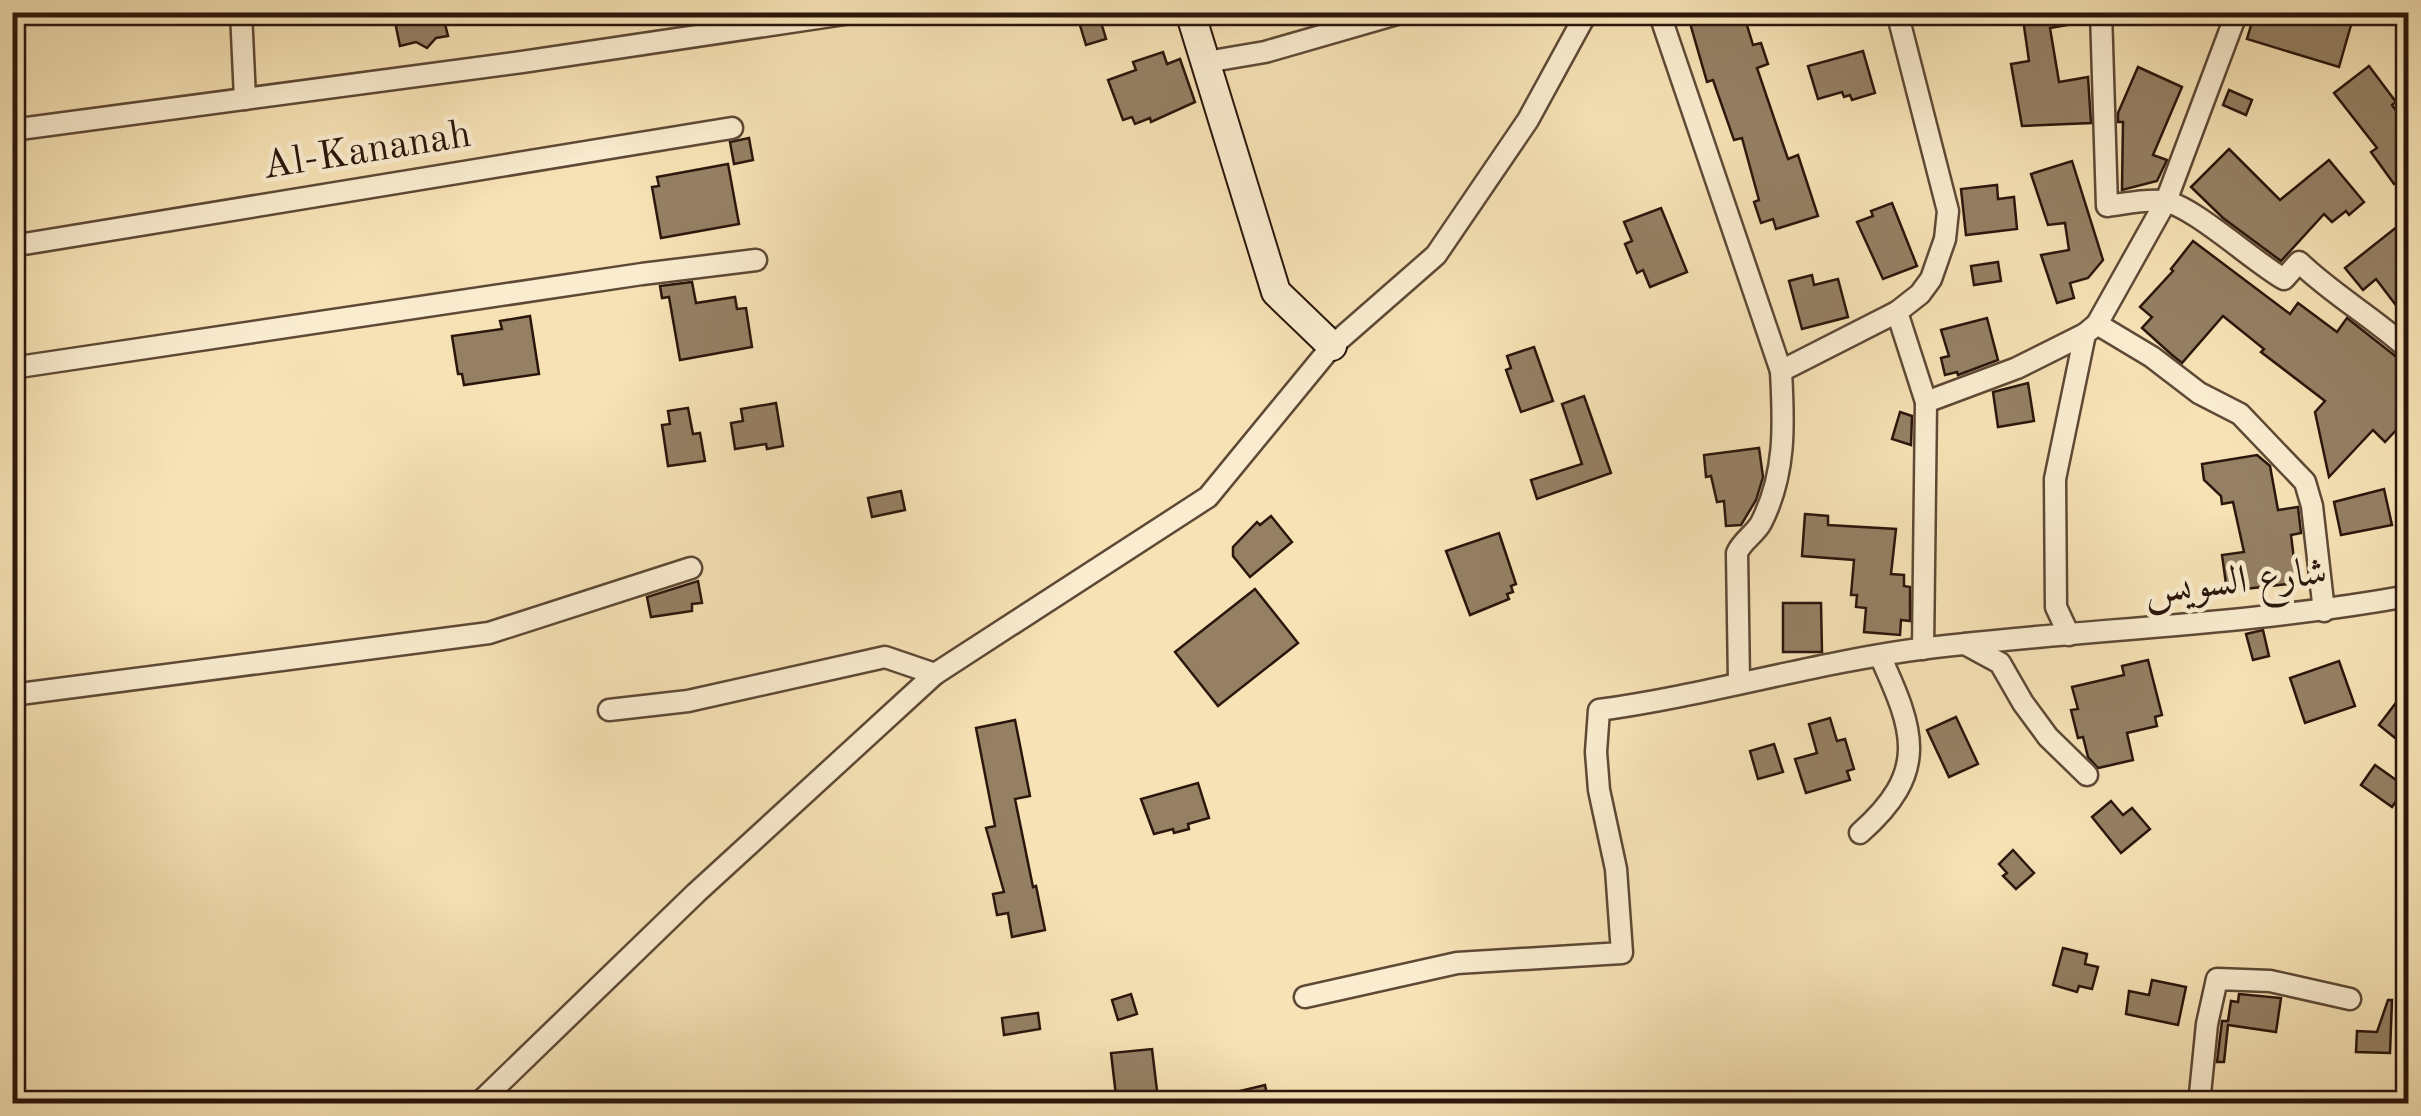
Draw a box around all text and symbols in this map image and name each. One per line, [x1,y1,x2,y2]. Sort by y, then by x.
street label: Al-Kananah [260,116,474,188]
street label: شارع السويس [2143,554,2330,622]

